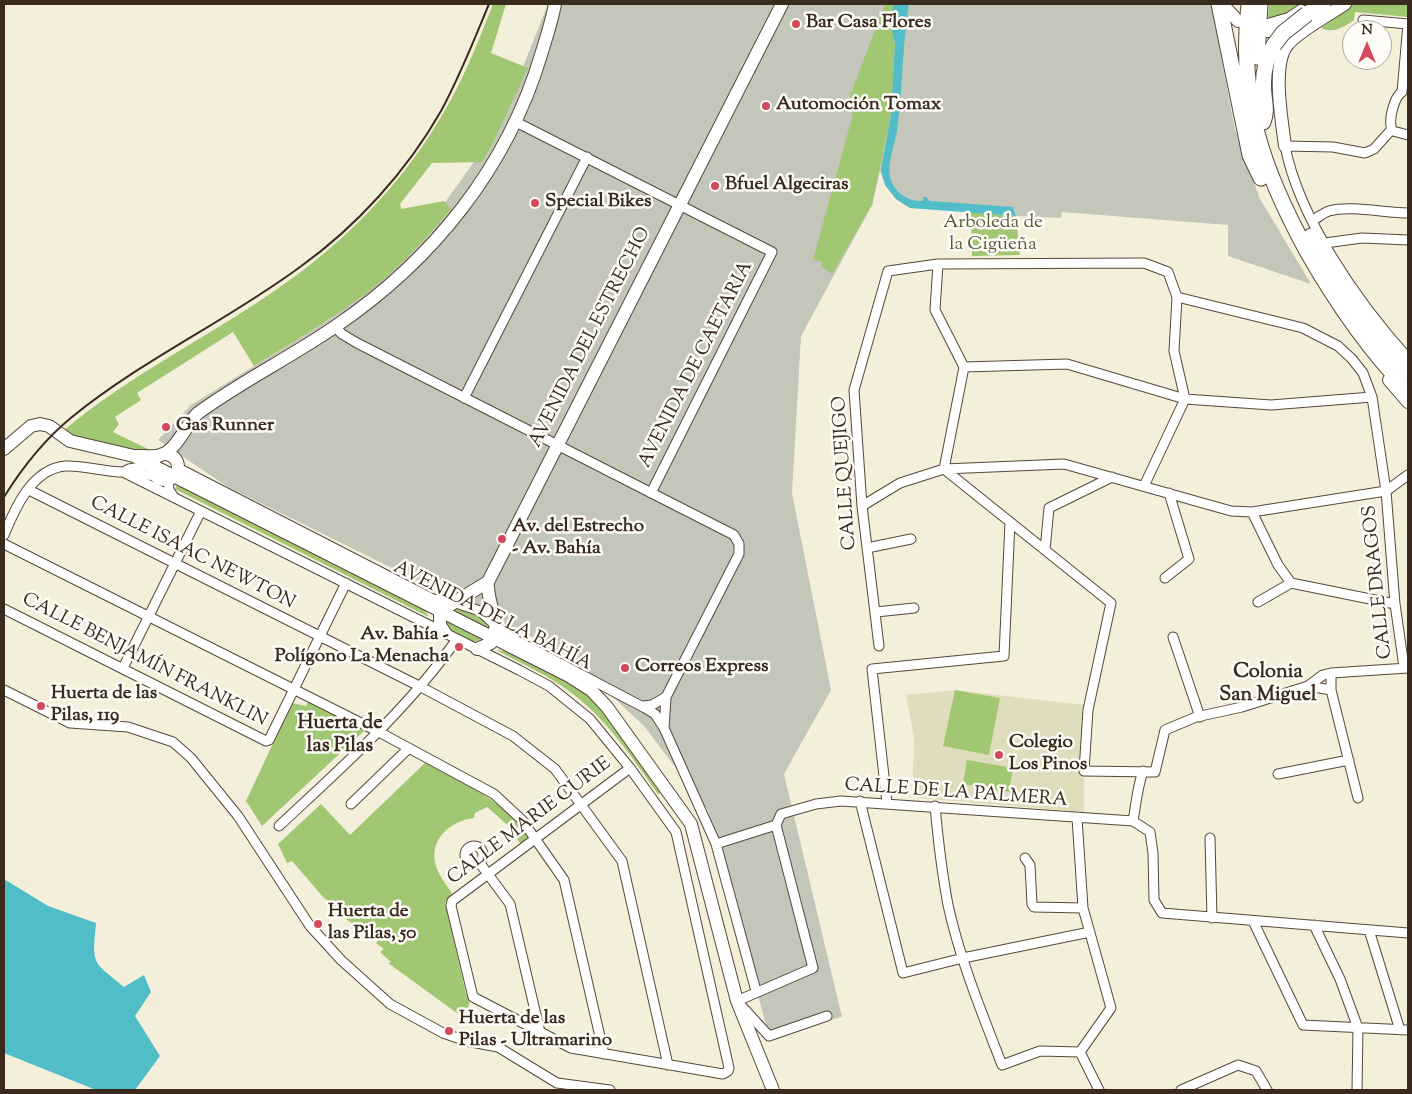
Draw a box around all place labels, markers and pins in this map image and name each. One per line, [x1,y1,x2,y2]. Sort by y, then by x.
place label: Bar Casa Flores [806,13,931,35]
marker: Bar Casa Flores [790,18,802,30]
place label: Automoción Tomax [776,95,941,117]
marker: Automoción Tomax [760,100,772,112]
place label: Bfuel Algeciras [725,175,848,197]
marker: Bfuel Algeciras [709,180,721,192]
place label: Special Bikes [545,192,651,214]
marker: Special Bikes [529,197,541,209]
place label: Gas Runner [176,416,274,438]
marker: Gas Runner [160,421,172,433]
place label: Av. del Estrecho - Av. Bahía [512,517,644,561]
marker: Av. del Estrecho - Av. Bahía [496,533,508,545]
place label: Av. Bahía - Polígono La Menacha [275,625,449,669]
marker: Av. Bahía - Polígono La Menacha [453,641,465,653]
place label: Correos Express [635,657,768,679]
marker: Correos Express [619,662,631,674]
place label: Huerta de las Pilas, 119 [51,684,157,728]
marker: Huerta de las Pilas, 119 [35,700,47,712]
place label: Colegio Los Pinos [1009,733,1087,777]
marker: Colegio Los Pinos [993,749,1005,761]
place label: Huerta de las Pilas, 50 [328,902,416,946]
marker: Huerta de las Pilas, 50 [312,918,324,930]
place label: Huerta de las Pilas - Ultramarino [459,1009,612,1053]
marker: Huerta de las Pilas - Ultramarino [443,1025,455,1037]

